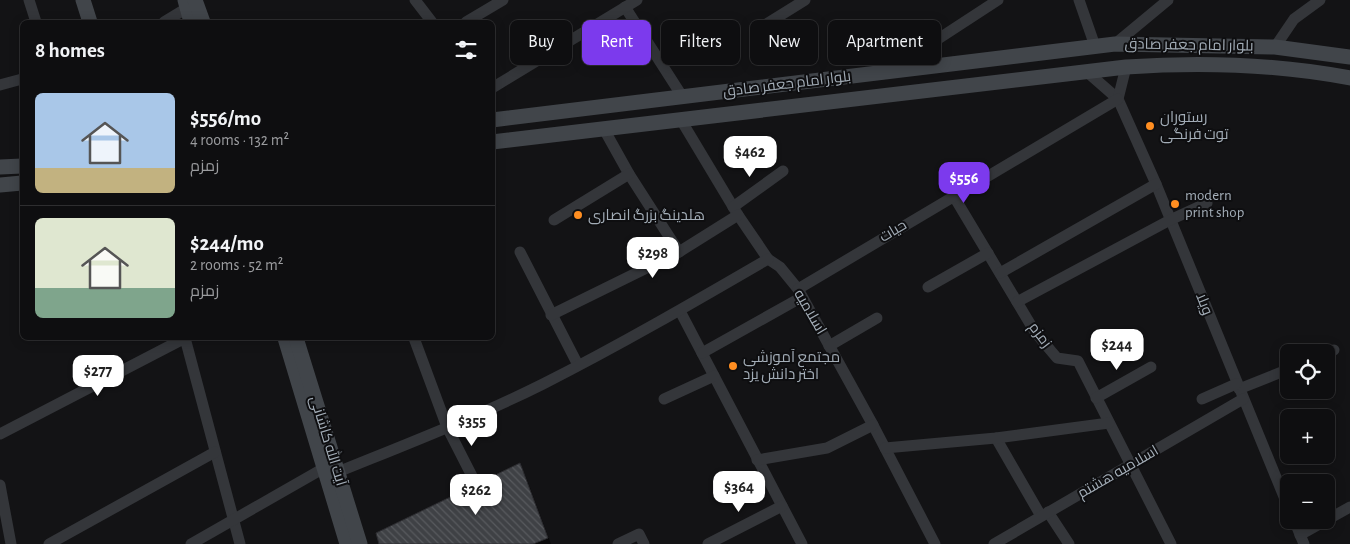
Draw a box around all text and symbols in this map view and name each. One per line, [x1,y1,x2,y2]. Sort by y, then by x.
chip: Buy [510,20,572,65]
chip: Rent [582,20,651,65]
chip: Filters [661,20,740,65]
chip: New [750,20,818,65]
chip: Apartment [828,20,941,65]
icon: filters [452,36,480,64]
street label: بلوار امام جعفر صادق [1124,36,1254,56]
text: 8 homes [35,40,105,61]
street label: بلوار امام جعفر صادق [722,69,852,101]
text: $556/mo [190,108,261,129]
place label: رستوران توت فرنگی [1160,110,1229,144]
icon: home [75,113,135,173]
marker: رستوران توت فرنگی [1144,120,1156,132]
text: 4 rooms · 132 m² [190,132,289,148]
pin: $462 [720,136,780,178]
text: $462 [735,144,765,160]
text: زمزم [190,158,219,174]
pin: $556 [934,162,994,204]
text: $556 [950,170,978,186]
place label: modern print shop [1185,188,1244,220]
marker: modern print shop [1169,198,1181,210]
place label: هلدینگ بزرگ انصاری [588,208,705,225]
marker: هلدینگ بزرگ انصاری [572,209,584,221]
street label: حیات [877,217,909,245]
text: $244/mo [190,233,264,254]
pin: $298 [623,236,683,279]
icon: home [75,238,135,298]
text: $298 [638,245,668,261]
text: 2 rooms · 52 m² [190,257,283,273]
text: زمزم [190,283,219,299]
street label: اسلامیه [791,287,829,337]
street label: ویلا [1192,291,1215,317]
street label: زمزم [1024,320,1054,352]
pin: $244 [1087,328,1147,371]
text: $244 [1102,337,1132,353]
map controls [1280,344,1335,529]
button: locate [1280,344,1335,399]
place label: مجتمع آموزشی اختر دانش یزد [743,349,840,384]
pin: $277 [68,354,128,397]
marker: مجتمع آموزشی اختر دانش یزد [727,360,739,372]
text: $277 [84,363,112,379]
street label: آیت الله کاشانی [305,393,352,488]
pin: $355 [442,404,502,447]
button: + [1280,409,1335,464]
text: $355 [458,413,486,429]
street label: اسلامیه هشتم [1074,442,1162,503]
pin: $364 [709,470,769,513]
pin: $262 [446,474,506,516]
button: − [1280,474,1335,529]
text: $364 [724,479,754,495]
text: $262 [461,482,491,498]

